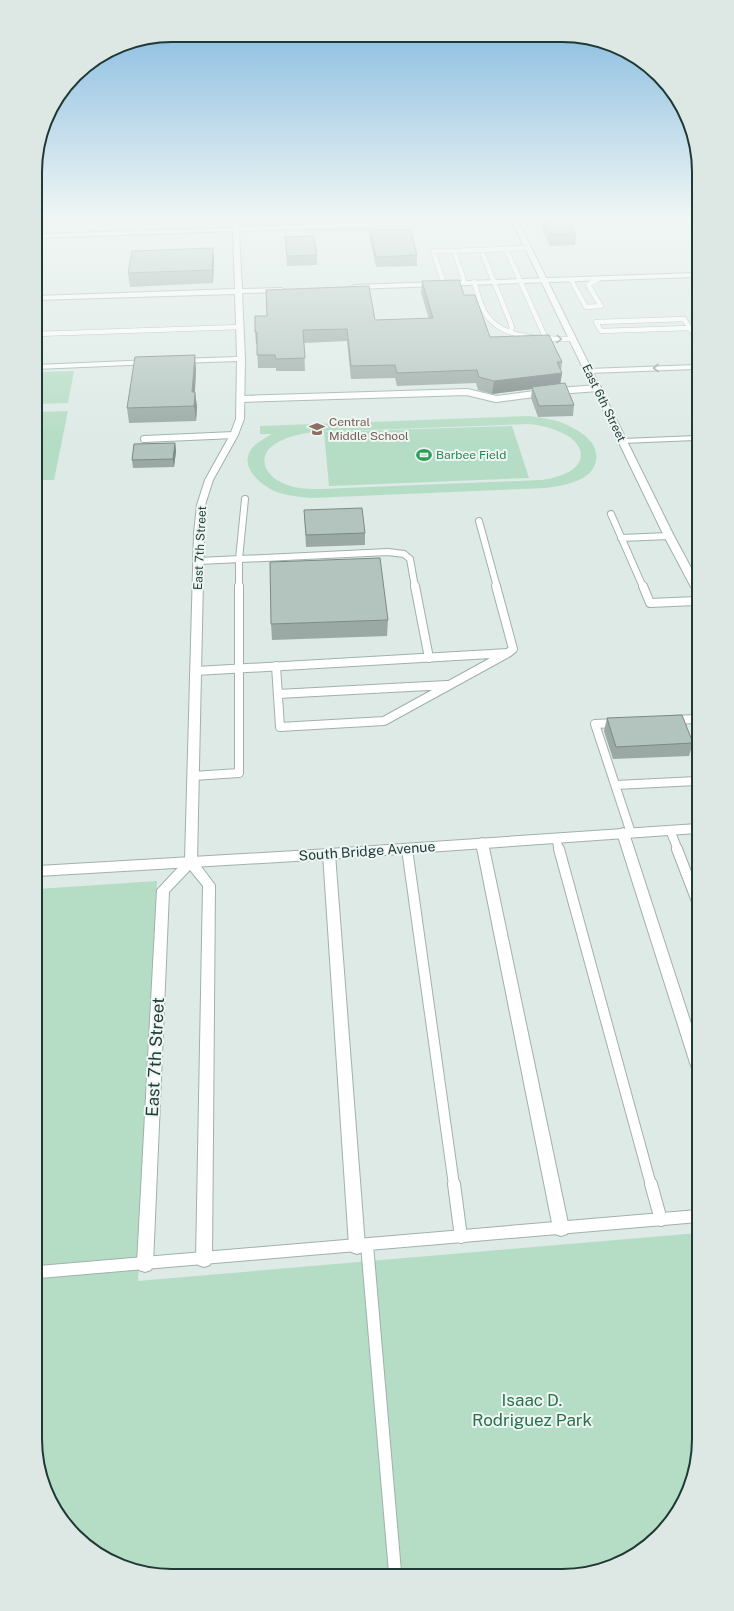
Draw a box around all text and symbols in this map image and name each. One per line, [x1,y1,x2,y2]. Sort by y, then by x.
one-way arrow [556,335,562,343]
street label: East 6th Street [579,362,629,444]
one-way arrow [653,364,659,373]
place label: Central Middle School [329,415,409,443]
school or university icon: Central Middle School [308,420,326,438]
sports icon: Barbee Field [415,446,433,464]
place label: Barbee Field [436,448,506,462]
street label: East 7th Street [191,505,209,590]
street label: South Bridge Avenue [298,838,436,864]
street label: East 7th Street [142,997,168,1117]
park label: Isaac D. Rodriguez Park [472,1390,592,1430]

